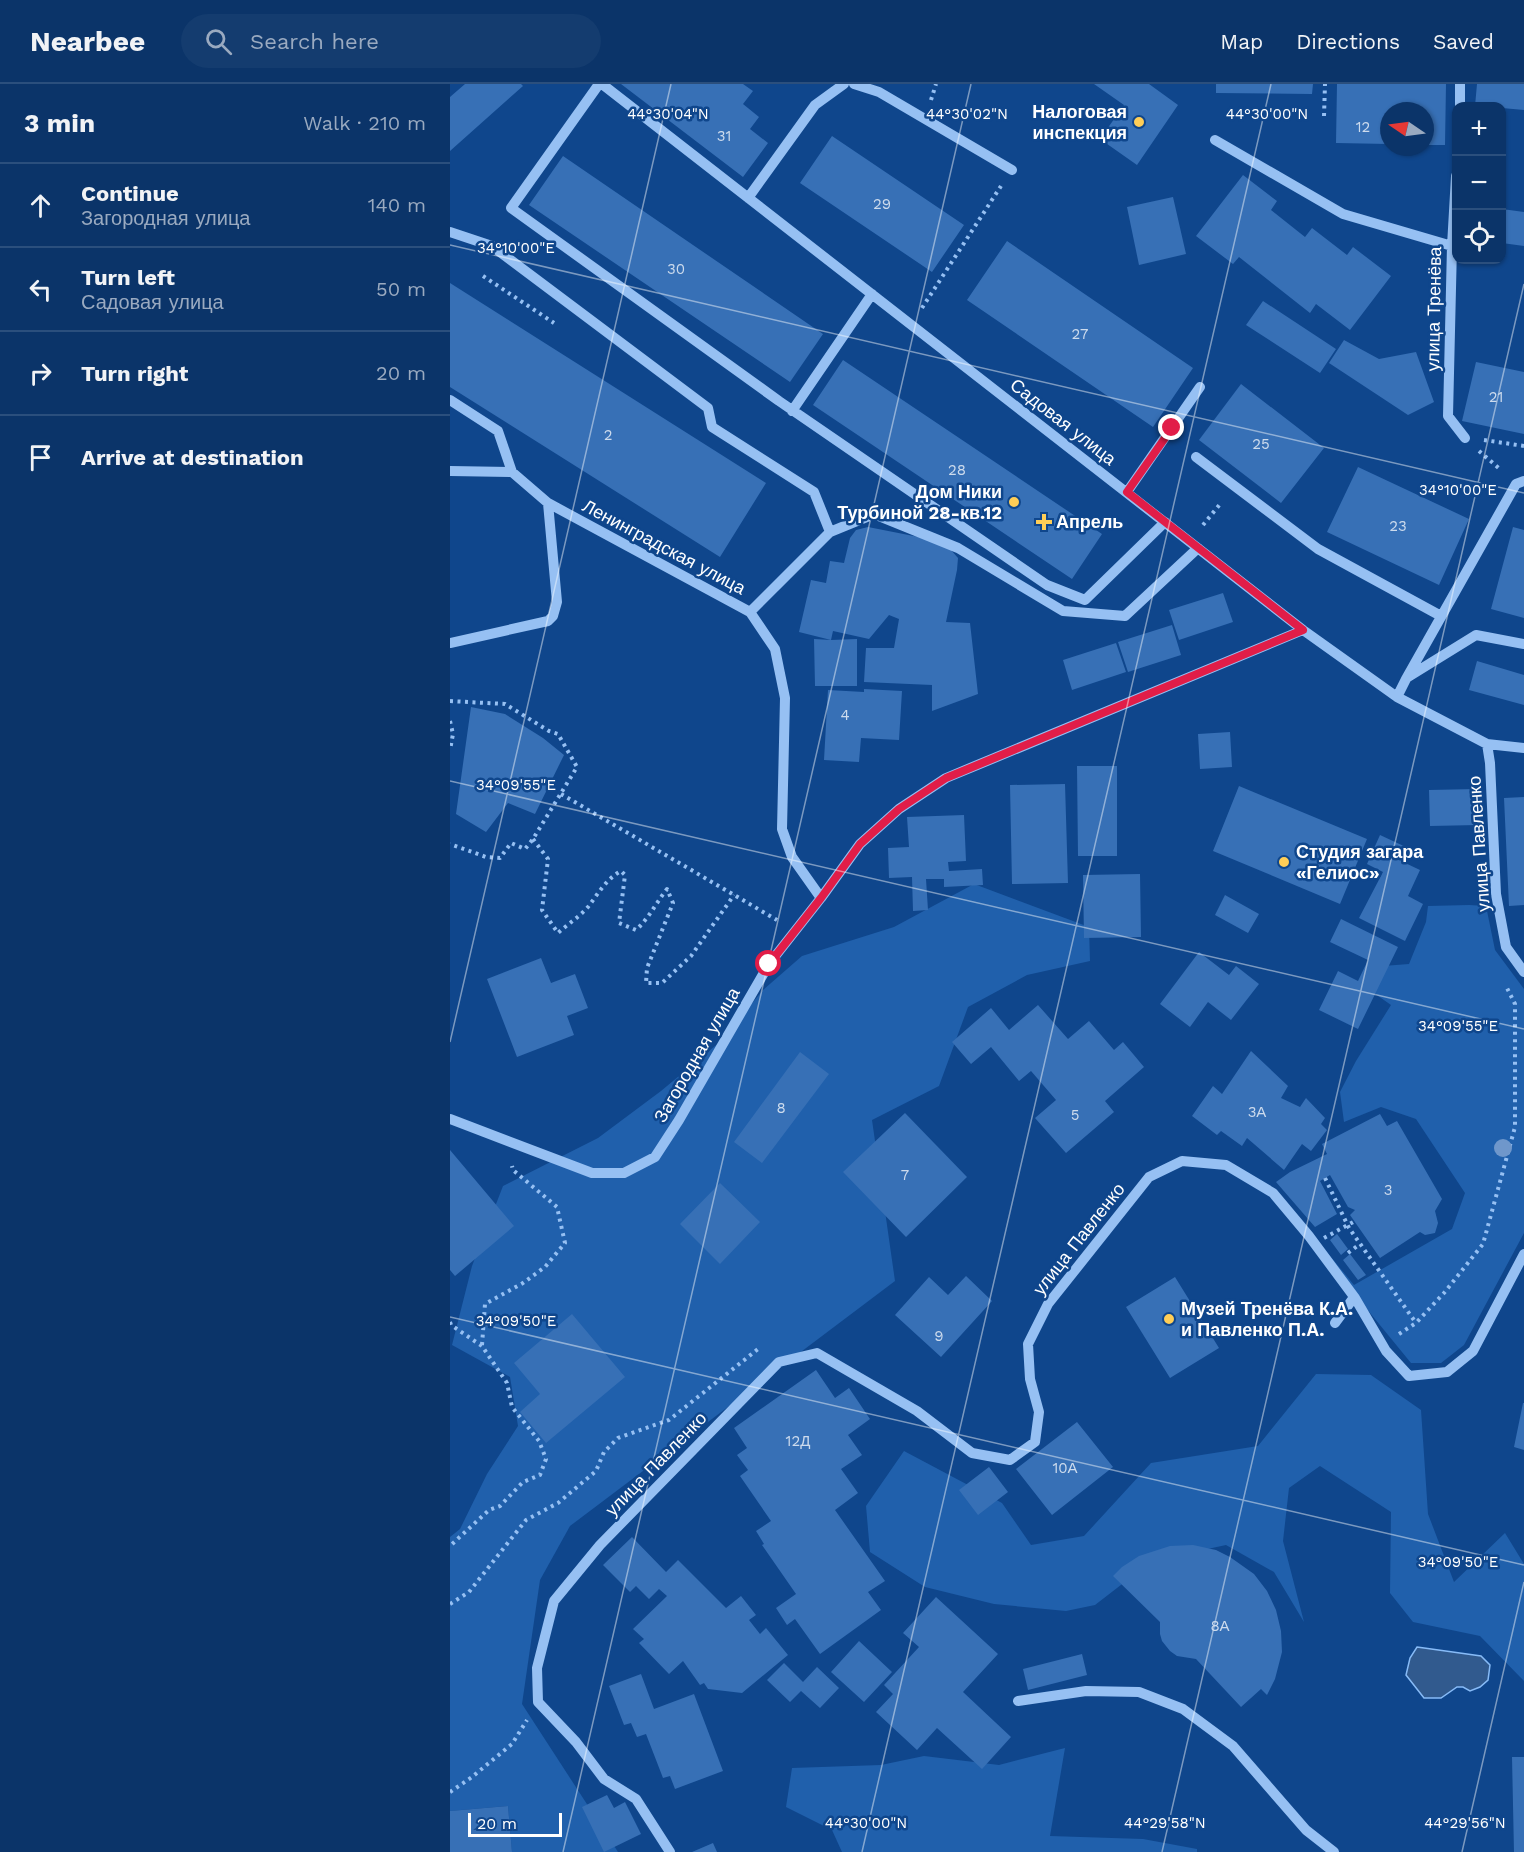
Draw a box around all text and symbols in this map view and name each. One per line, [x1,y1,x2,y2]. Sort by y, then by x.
search box [181,14,601,68]
text: Nearbee [30,25,145,58]
icon: search [202,25,235,58]
text: Search here [250,29,379,54]
text: Map [1220,29,1263,54]
text: Directions [1296,29,1400,54]
text: Saved [1433,29,1494,54]
place label: Налоговая инспекция [1032,101,1127,143]
north arrow [1380,102,1434,156]
map controls [1452,102,1506,264]
button: + [1452,102,1506,156]
text: 44°30'04"N [627,105,709,123]
text: 44°30'02"N [926,105,1008,123]
text: 44°30'00"N [1226,105,1308,123]
text: 3 min [24,108,95,138]
text: Walk · 210 m [303,111,426,135]
marker: Налоговая инспекция [1132,115,1146,129]
house number: 12 [1356,118,1370,136]
house number: 31 [717,127,731,145]
button: − [1452,156,1506,210]
text: Continue [81,181,179,206]
icon: ahead [24,189,57,222]
text: 140 m [368,193,426,217]
house number: 29 [873,195,891,213]
text: Загородная улица [81,206,250,230]
button: locate [1452,210,1506,264]
text: 34°10'00"E [477,239,555,257]
street label: улица Тренёва [1422,245,1445,372]
house number: 30 [667,260,685,278]
text: Turn left [81,265,175,290]
icon: left [24,273,57,306]
text: 50 m [376,277,426,301]
text: Садовая улица [81,290,224,314]
house number: 27 [1072,325,1088,343]
icon: right [24,357,57,390]
text: Turn right [81,361,188,386]
text: 20 m [376,361,426,385]
street label: Садовая улица [1006,374,1121,470]
house number: 21 [1489,388,1503,406]
route end [1158,414,1184,440]
house number: 2 [604,426,612,444]
house number: 25 [1252,435,1270,453]
icon: arrive [24,441,57,474]
text: Arrive at destination [81,445,304,470]
house number: 28 [948,461,966,479]
place label: Дом Ники Турбиной 28-кв.12 [837,481,1002,523]
text: 34°10'00"E [1419,481,1497,499]
street label: Ленинградская улица [579,495,750,599]
marker: Дом Ники Турбиной 28-кв.12 [1007,495,1021,509]
place label: Апрель [1056,511,1123,532]
marker: Апрель [1037,515,1051,529]
house number: 23 [1389,517,1407,535]
house number: 4 [840,706,850,724]
street label: улица Павленко [1463,775,1494,913]
text: 34°09'55"E [476,776,556,794]
place label: Студия загара «Гелиос» [1296,841,1424,883]
marker: Студия загара «Гелиос» [1277,855,1291,869]
route start [755,950,781,976]
street label: Загородная улица [649,983,744,1126]
text: 34°09'55"E [1418,1017,1498,1035]
house number: 8 [776,1099,786,1117]
house number: 3А [1248,1103,1266,1121]
house number: 5 [1071,1106,1079,1124]
house number: 7 [901,1166,909,1184]
street label: улица Павленко [1028,1179,1129,1299]
house number: 3 [1384,1181,1392,1199]
place label: Музей Тренёва К.А. и Павленко П.А. [1181,1298,1353,1340]
text: 34°09'50"E [476,1312,556,1330]
marker: Музей Тренёва К.А. и Павленко П.А. [1162,1312,1176,1326]
house number: 9 [934,1327,944,1345]
street label: улица Павленко [601,1407,711,1520]
house number: 12Д [786,1432,810,1450]
house number: 10А [1052,1459,1078,1477]
text: 34°09'50"E [1418,1553,1498,1571]
house number: 8А [1210,1617,1230,1635]
scale bar [468,1810,562,1838]
text: 20 m [477,1814,517,1833]
text: 44°30'00"N [825,1814,907,1832]
text: 44°29'58"N [1124,1814,1206,1832]
text: 44°29'56"N [1424,1814,1506,1832]

